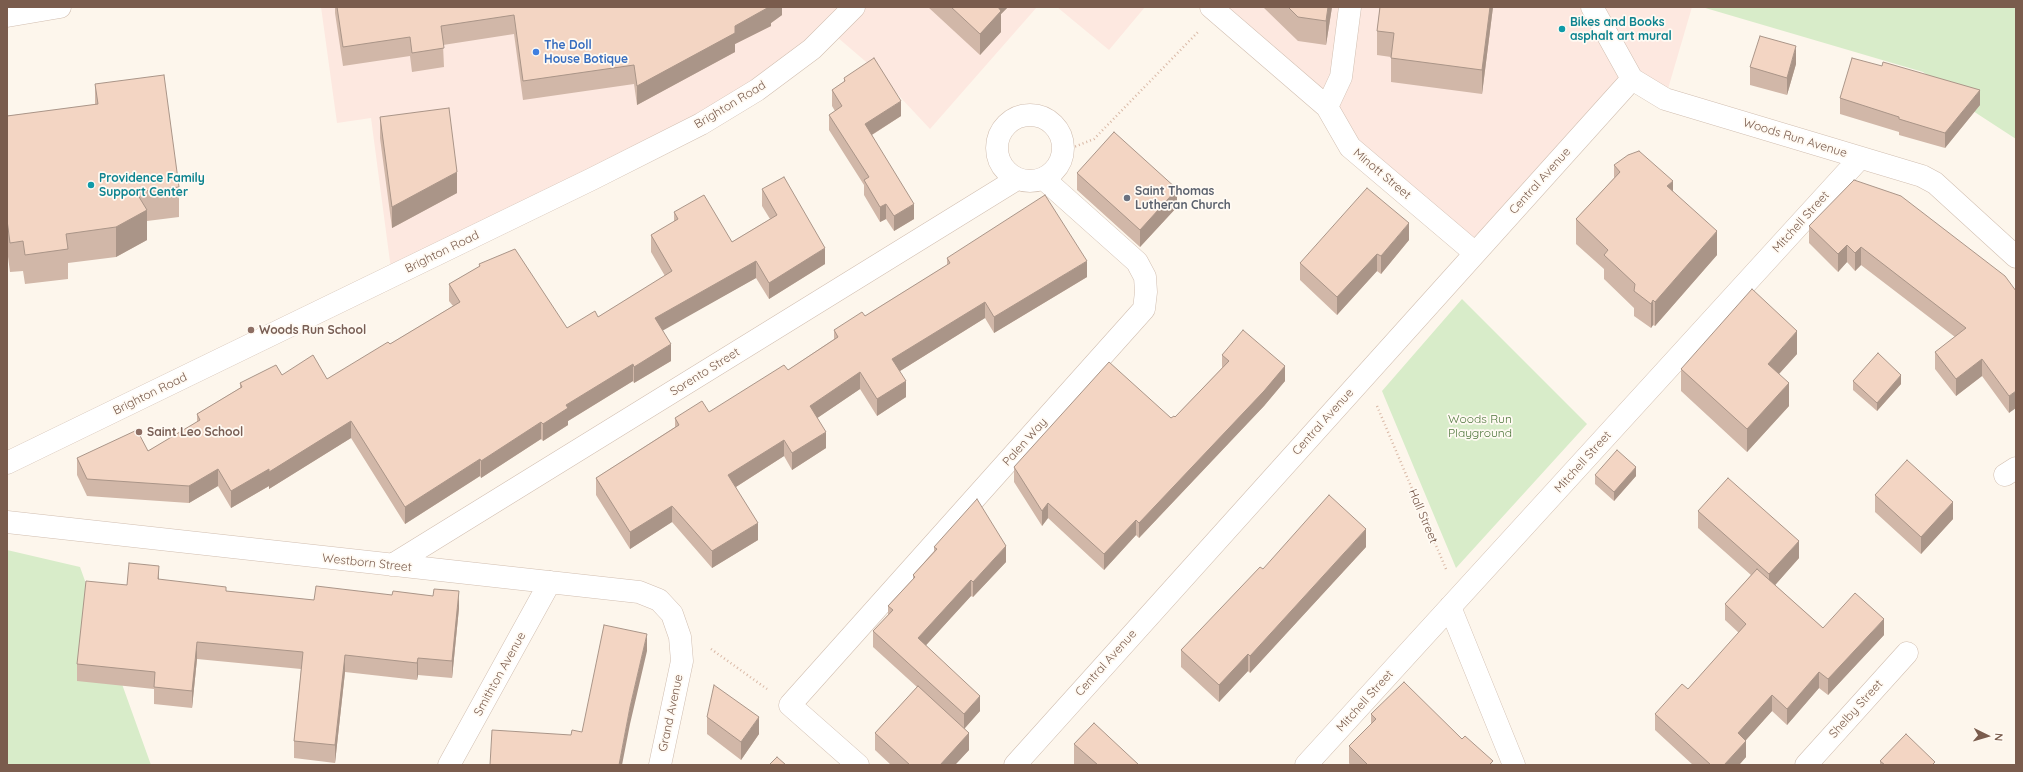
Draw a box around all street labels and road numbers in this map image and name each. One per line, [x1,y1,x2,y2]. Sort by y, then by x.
street label: Brighton Road [692,78,768,132]
street label: Woods Run Avenue [1741,115,1849,161]
street label: Central Avenue [1506,145,1574,217]
street label: Minott Street [1350,146,1414,202]
street label: Mitchell Street [1770,188,1832,256]
street label: Brighton Road [403,228,481,276]
street label: Sorento Street [668,345,742,399]
street label: Brighton Road [111,370,189,418]
street label: Central Avenue [1289,386,1357,458]
street label: Palen Way [1000,415,1050,469]
street label: Mitchell Street [1552,428,1614,496]
street label: Hall Street [1405,487,1441,545]
street label: Westborn Street [321,551,413,575]
street label: Central Avenue [1072,627,1140,699]
street label: Smithton Avenue [471,630,529,718]
street label: Mitchell Street [1334,667,1396,735]
street label: Grand Avenue [656,673,686,753]
street label: Shelby Street [1826,677,1886,741]

